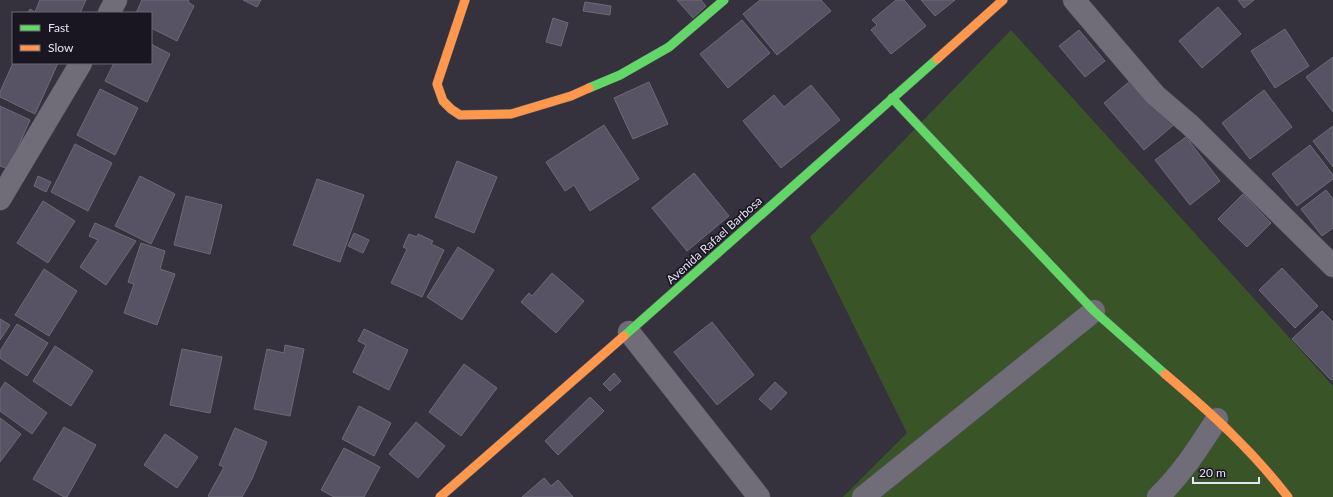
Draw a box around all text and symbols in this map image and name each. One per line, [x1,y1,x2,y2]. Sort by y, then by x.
legend [12,12,152,64]
text: Fast [48,20,70,35]
text: Slow [48,40,74,55]
street label: Avenida Rafael Barbosa [663,193,765,287]
scale bar [1193,459,1259,485]
text: 20 m [1199,465,1226,480]

